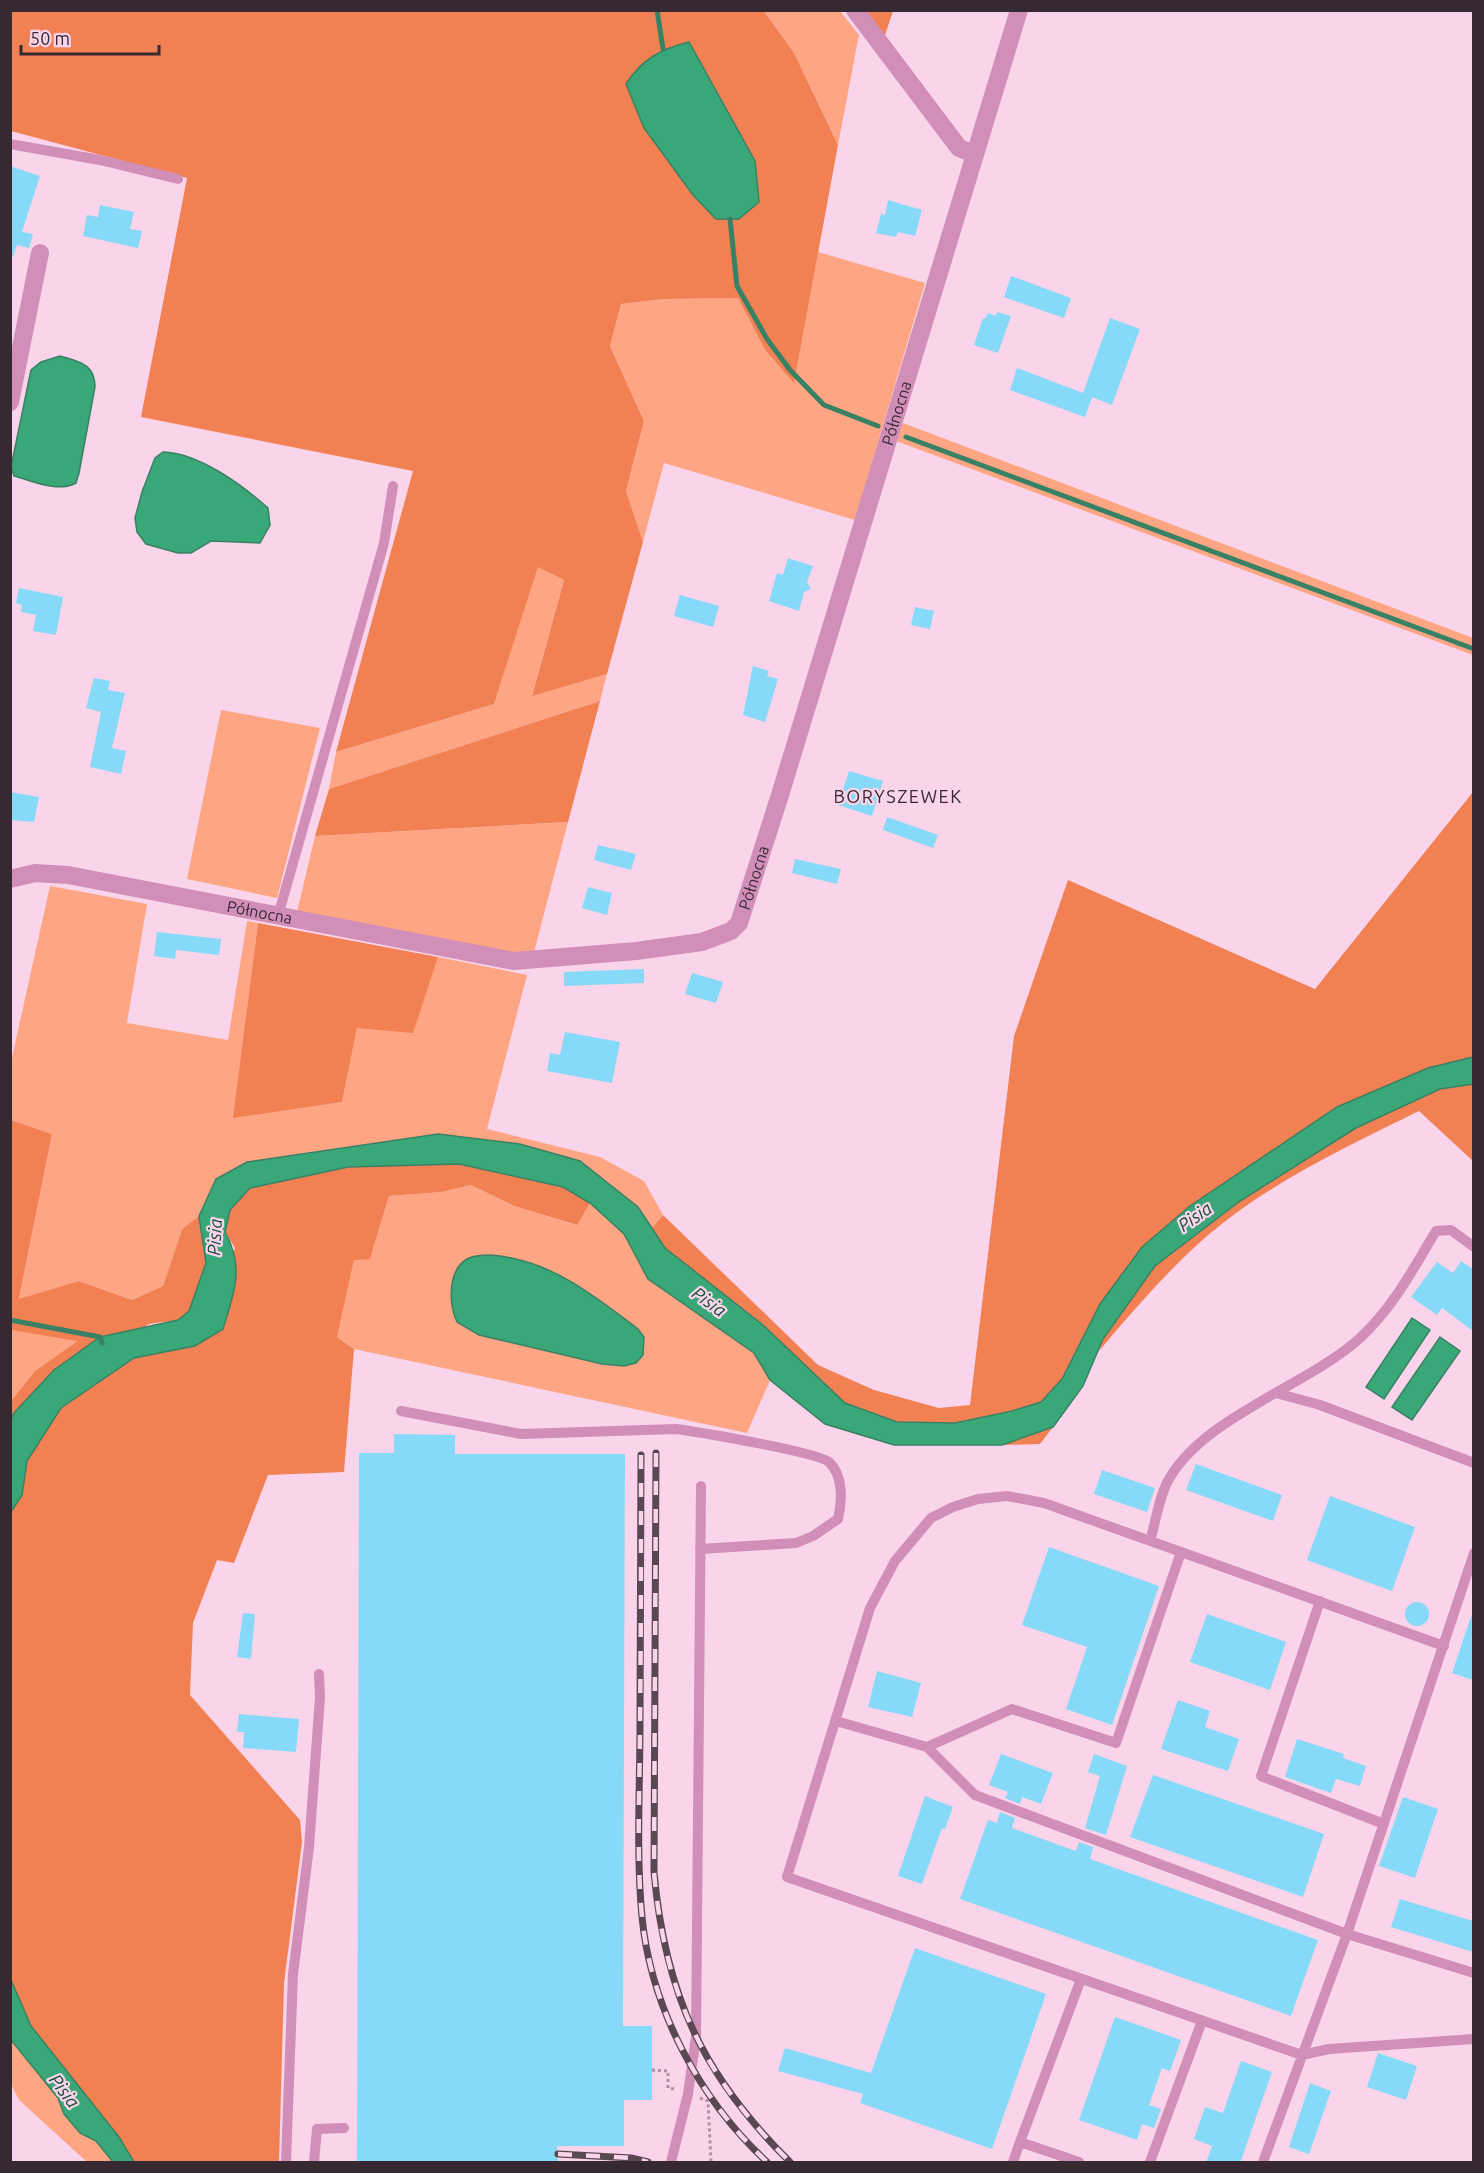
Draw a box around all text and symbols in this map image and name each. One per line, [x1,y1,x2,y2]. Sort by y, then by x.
scale bar [21,18,159,56]
text: 50 m [30,28,70,48]
street label: Północna [878,379,915,447]
district label: BORYSZEWEK [833,786,963,806]
street label: Północna [735,843,772,912]
street label: Północna [225,897,294,927]
water label: Pisia [1174,1197,1215,1235]
water label: Pisia [203,1218,225,1256]
water label: Pisia [689,1282,731,1320]
water label: Pisia [46,2070,84,2111]

